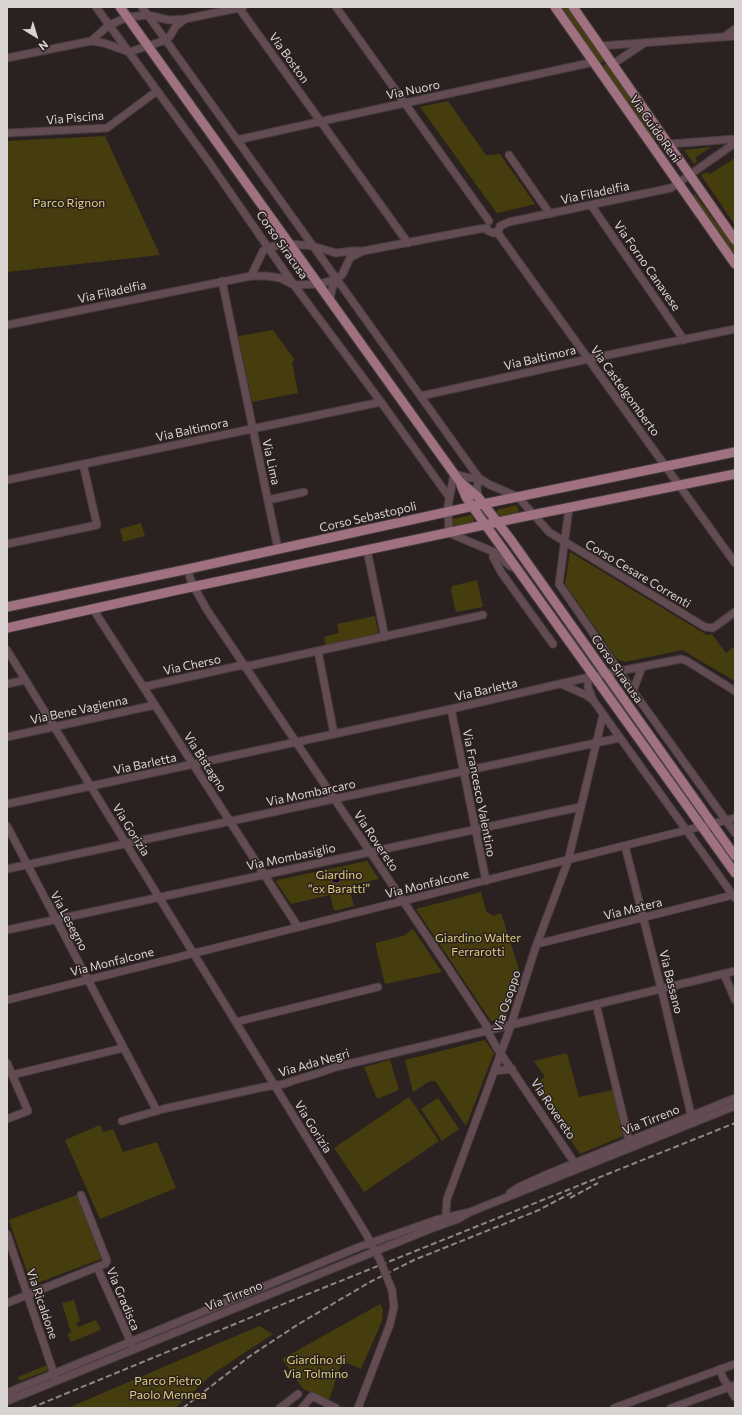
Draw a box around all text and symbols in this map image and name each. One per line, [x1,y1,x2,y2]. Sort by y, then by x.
north arrow [16,16,56,56]
street label: Via Boston [266,30,312,86]
text: N [36,38,51,54]
street label: Via Nuoro [385,77,441,103]
street label: Via Guido Reni [626,93,684,165]
street label: Via Piscina [45,108,105,128]
street label: Via Filadelfia [559,179,631,207]
park label: Parco Rignon [33,196,105,210]
street label: Corso Siracusa [253,208,311,282]
street label: Via Forno Canavese [611,218,683,314]
street label: Via Filadelfia [76,278,148,306]
street label: Via Baltimora [503,343,577,373]
street label: Via Castelgomberto [587,343,663,439]
street label: Via Baltimora [155,415,229,445]
street label: Via Lima [259,438,283,486]
street label: Corso Sebastopoli [318,499,418,535]
street label: Corso Cesare Correnti [583,537,693,611]
street label: Corso Siracusa [588,632,646,706]
street label: Via Cherso [162,652,222,678]
street label: Via Barletta [453,676,519,704]
street label: Via Bene Vagienna [29,693,129,727]
street label: Via Francesco Valentino [460,728,498,858]
street label: Via Bistagno [180,730,230,794]
street label: Via Barletta [112,750,178,778]
street label: Via Mombarcaro [265,777,357,809]
street label: Via Gorizia [109,801,153,859]
street label: Via Rovereto [351,808,401,874]
street label: Via Mombasiglio [245,841,337,873]
street label: Via Monfalcone [384,867,470,901]
park label: Giardino “ex Baratti” [308,868,370,896]
street label: Via Lesegno [47,889,91,953]
street label: Via Matera [602,895,664,923]
park label: Giardino Walter Ferrarotti [435,931,521,959]
street label: Via Monfalcone [69,945,155,979]
street label: Via Bassano [656,949,686,1015]
street label: Via Osoppo [490,968,524,1034]
street label: Via Ada Negri [277,1046,351,1080]
street label: Via Rovereto [528,1076,578,1142]
street label: Via Gorizia [291,1098,335,1156]
street label: Via Tirreno [620,1102,682,1138]
street label: Via Gradisca [103,1265,143,1333]
street label: Via Ricaldone [23,1267,61,1341]
street label: Via Tirreno [203,1278,265,1314]
park label: Giardino di Via Tolmino [284,1353,348,1381]
park label: Parco Pietro Paolo Mennea [129,1374,207,1402]

